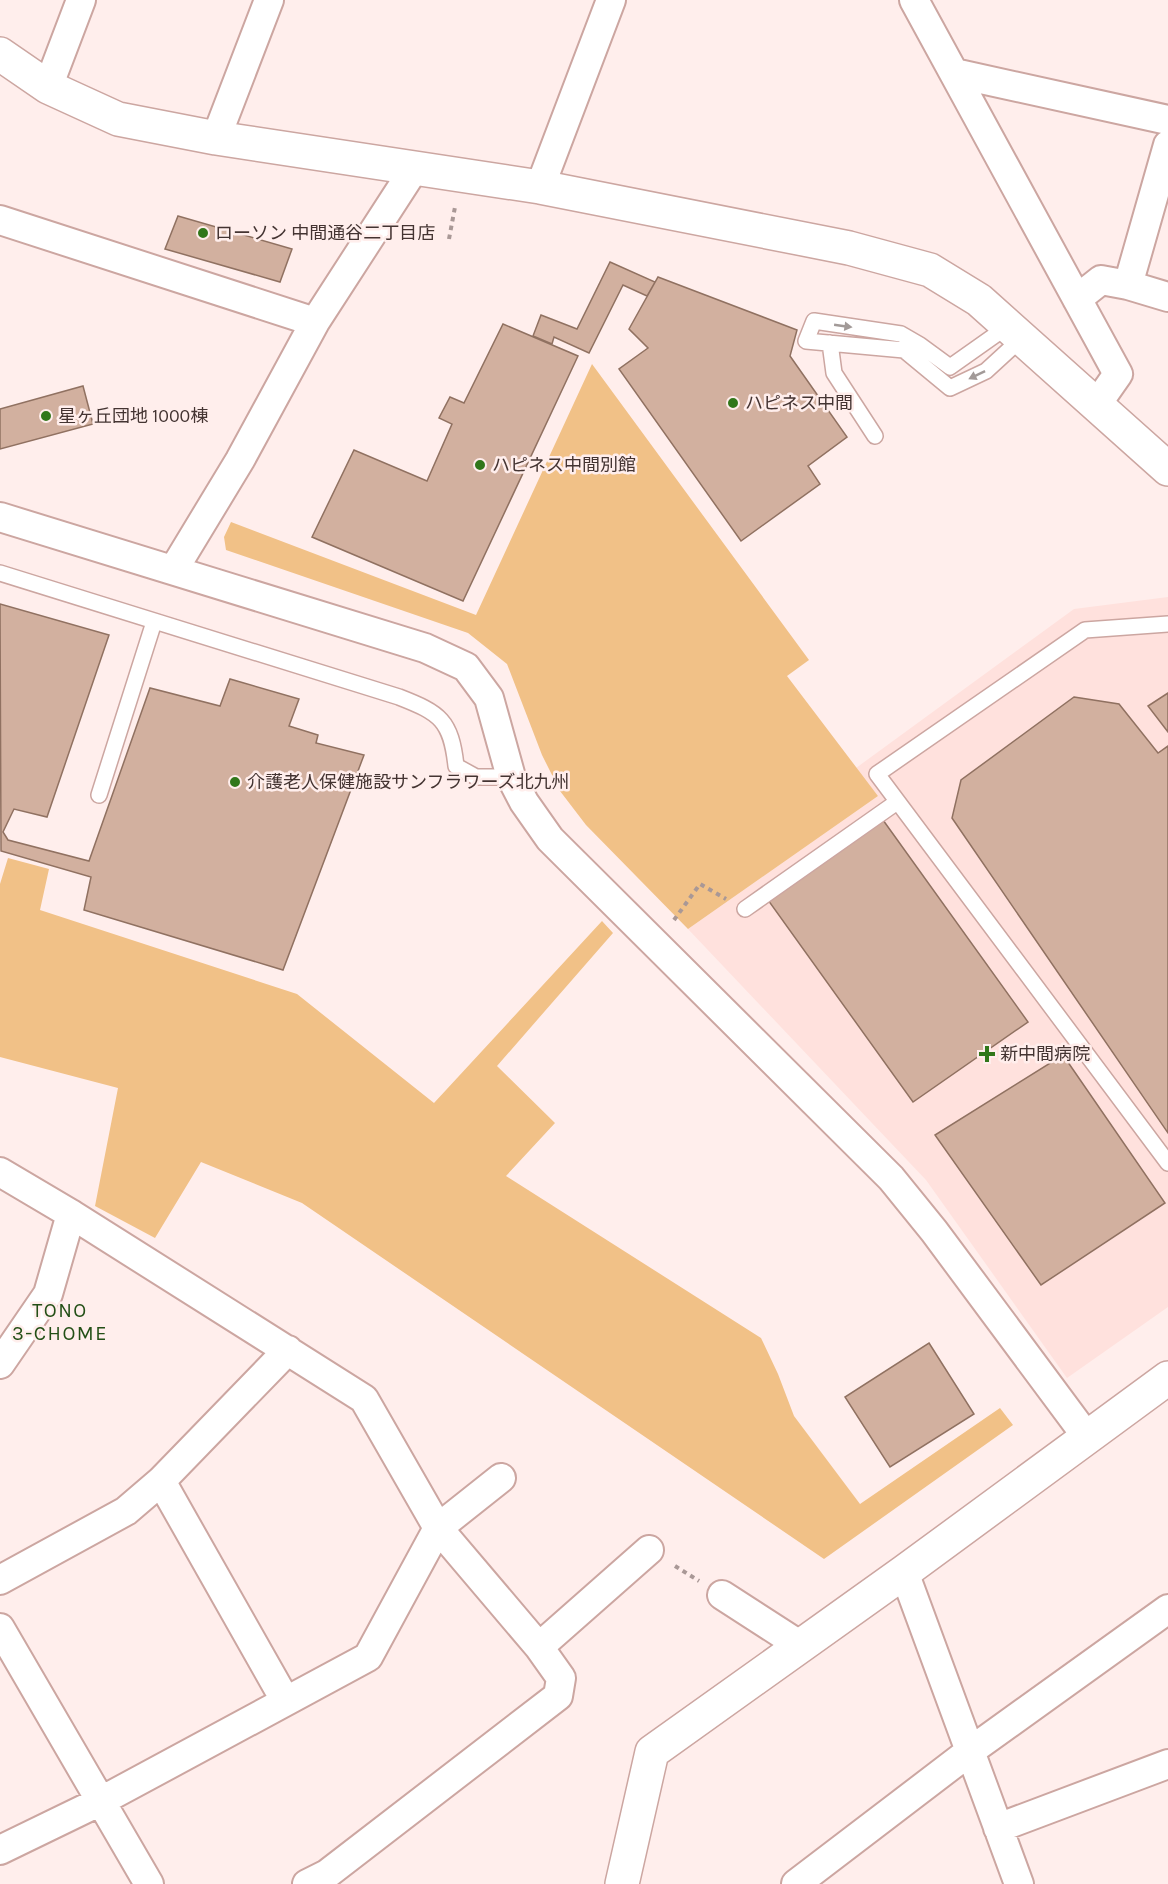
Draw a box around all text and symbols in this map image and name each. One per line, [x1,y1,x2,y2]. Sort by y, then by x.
place label: ローソン 中間通谷二丁目店 [215,222,435,244]
marker: ローソン 中間通谷二丁目店 [196,226,210,240]
one-way arrow [833,321,852,330]
one-way arrow [968,370,985,380]
place label: ハピネス中間 [745,392,853,414]
marker: ハピネス中間 [726,396,740,410]
place label: 星ヶ丘団地 1000棟 [58,405,208,427]
marker: 星ヶ丘団地 1000棟 [39,409,53,423]
place label: ハピネス中間別館 [492,454,636,476]
marker: ハピネス中間別館 [473,458,487,472]
place label: 介護老人保健施設サンフラワーズ北九州 [247,771,570,793]
marker: 介護老人保健施設サンフラワーズ北九州 [228,775,242,789]
place label: 新中間病院 [1000,1043,1090,1065]
marker: 新中間病院 [978,1045,996,1063]
district label: TONO 3-CHOME [12,1299,108,1345]

